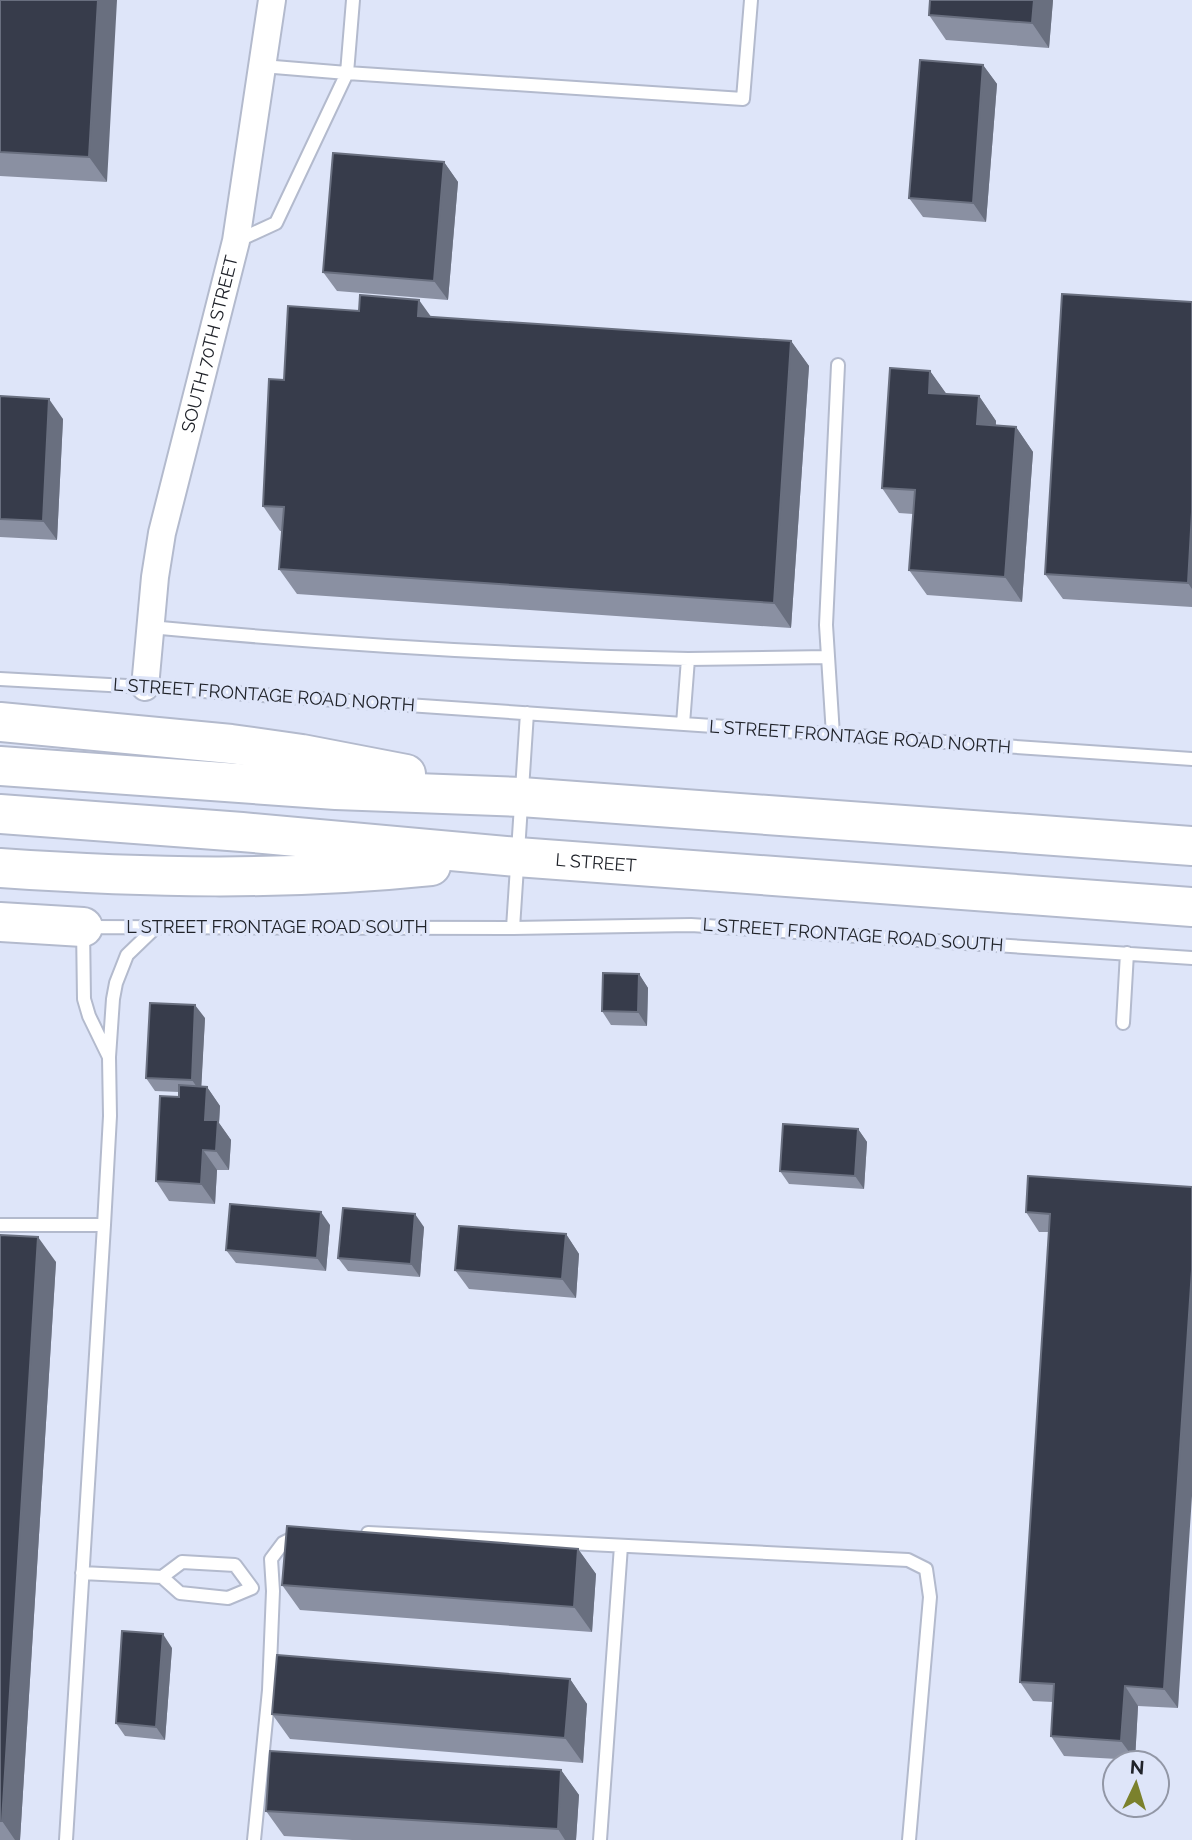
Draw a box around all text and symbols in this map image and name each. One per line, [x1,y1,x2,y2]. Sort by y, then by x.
street label: SOUTH 70TH STREET [177,253,242,435]
street label: L STREET FRONTAGE ROAD NORTH [112,673,416,716]
street label: L STREET FRONTAGE ROAD NORTH [708,715,1012,758]
street label: L STREET [555,849,637,876]
street label: L STREET FRONTAGE ROAD SOUTH [702,914,1004,955]
street label: L STREET FRONTAGE ROAD SOUTH [126,916,428,937]
north arrow [1101,1749,1171,1819]
text: N [1129,1756,1145,1779]

